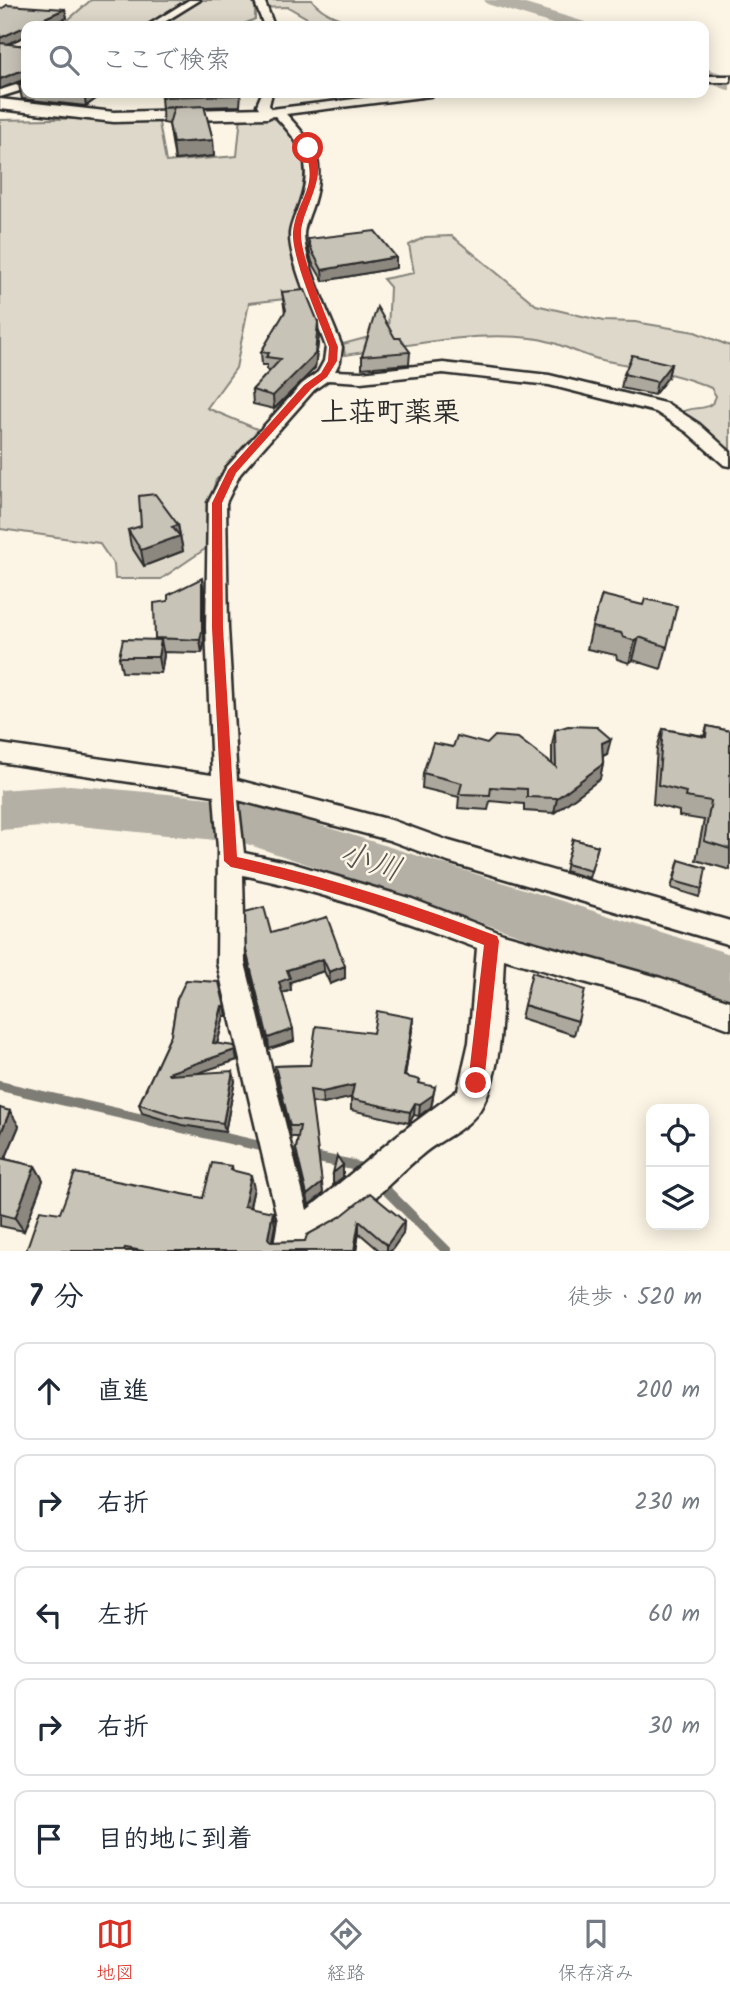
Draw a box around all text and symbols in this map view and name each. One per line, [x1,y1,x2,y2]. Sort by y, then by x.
search box [21,21,709,98]
text: ここで検索 [101,40,231,82]
icon: search [45,41,83,79]
route start [292,132,323,163]
district label: 上荘町薬栗 [320,391,460,436]
water label: 小川 [332,829,408,897]
route end [460,1067,491,1098]
map controls [646,1104,709,1230]
button: locate [646,1104,709,1167]
button: layers [646,1167,709,1230]
text: 7 分 [28,1274,84,1322]
text: 徒歩 · 520 m [567,1280,702,1316]
text: 直進 [97,1371,149,1413]
icon: ahead [30,1372,68,1410]
text: 200 m [636,1373,700,1409]
text: 右折 [97,1483,149,1525]
icon: right [30,1484,68,1522]
text: 230 m [634,1485,700,1521]
text: 左折 [97,1595,149,1637]
icon: left [30,1596,68,1634]
text: 60 m [648,1597,700,1633]
text: 右折 [97,1707,149,1749]
icon: right [30,1708,68,1746]
text: 30 m [648,1709,700,1745]
text: 目的地に到着 [97,1819,253,1861]
icon: arrive [30,1820,68,1858]
tab: 地図 [96,1915,134,1989]
tab: 経路 [327,1915,365,1989]
tab: 保存済み [558,1915,634,1989]

